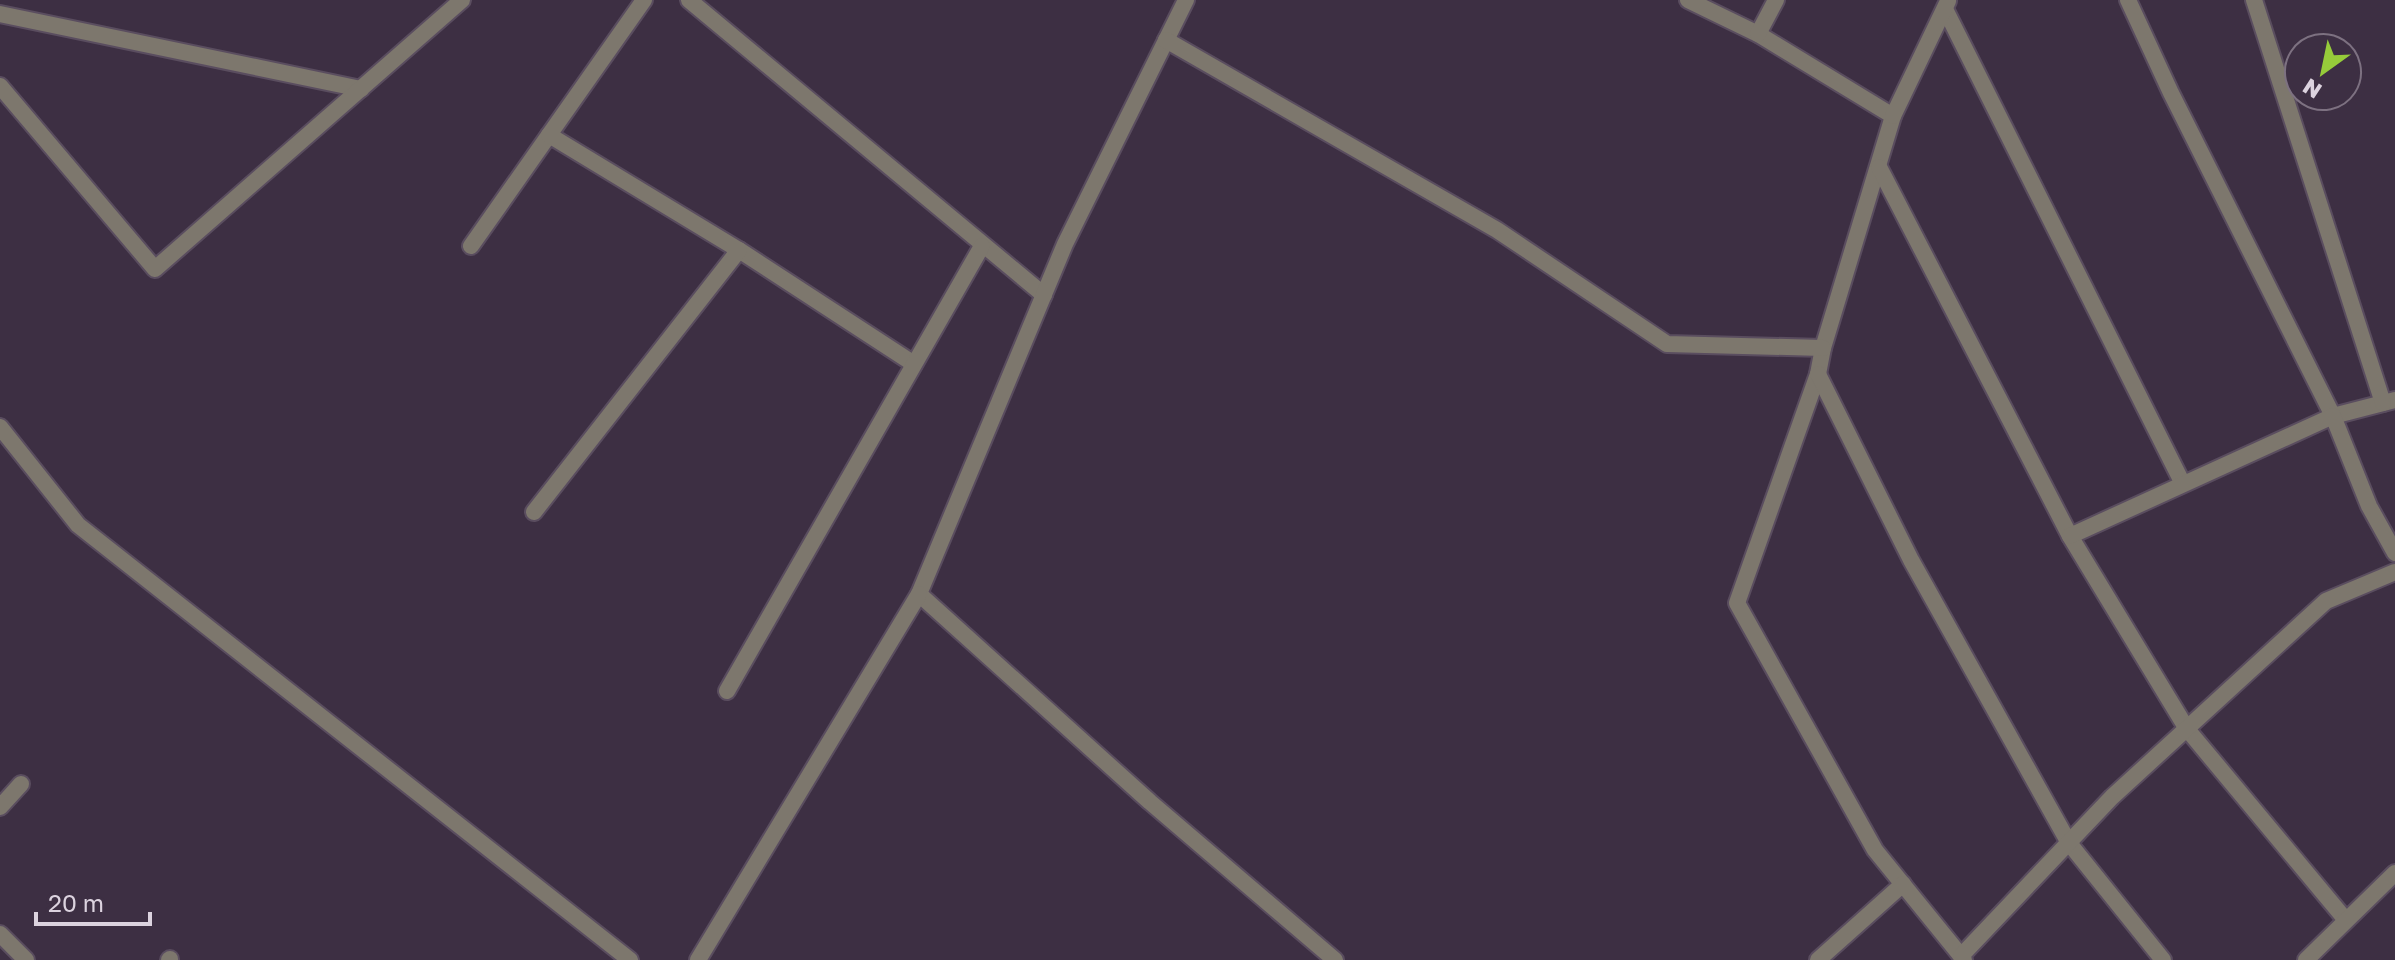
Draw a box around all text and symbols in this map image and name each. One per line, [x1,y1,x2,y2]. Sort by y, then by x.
north arrow [2283,32,2363,112]
text: N [2297,73,2326,105]
scale bar [36,876,150,926]
text: 20 m [48,888,104,917]

